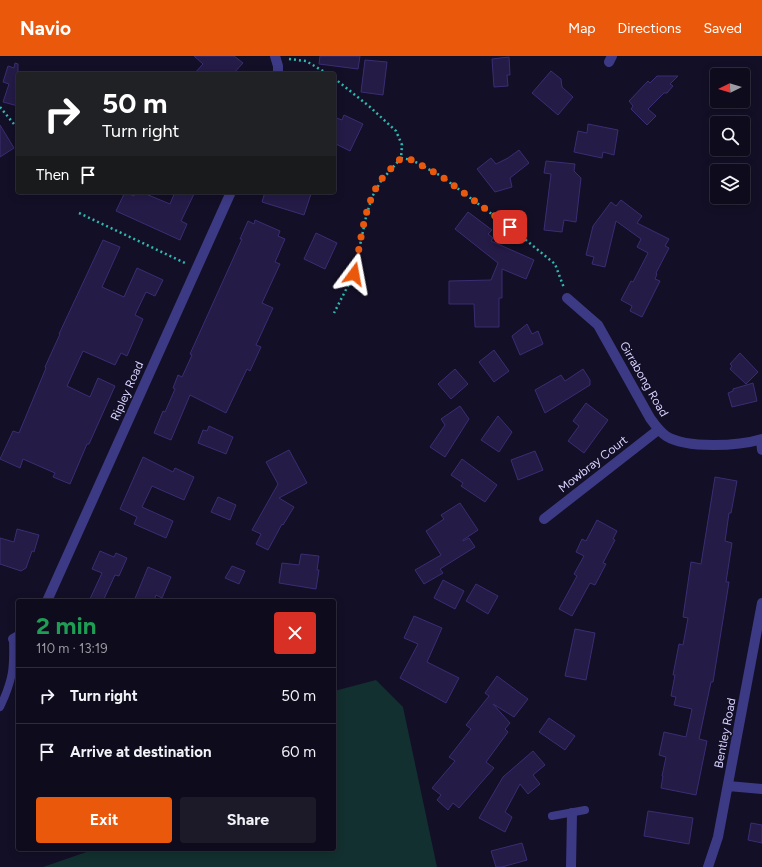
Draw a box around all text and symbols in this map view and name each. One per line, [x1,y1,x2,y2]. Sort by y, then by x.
text: Navio [20,17,71,40]
text: Map [568,20,596,37]
text: Directions [618,20,681,37]
text: Saved [703,20,742,37]
north arrow [710,68,750,108]
map controls [710,68,750,204]
text: 50 m [102,86,168,120]
icon: right [36,88,88,140]
button: search [710,116,750,156]
text: Turn right [102,120,179,142]
icon: arrive [77,164,99,186]
button: layers [710,164,750,204]
text: Then [36,166,69,184]
pin [493,210,527,244]
icon: arrive [499,216,521,238]
position arrow [333,253,375,295]
street label: Girrabong Road [617,339,671,419]
street label: Ripley Road [108,359,146,423]
street label: Mowbray Court [556,432,631,495]
text: 2 min [36,611,96,640]
button: close [274,612,316,654]
text: 110 m · 13:19 [36,641,108,656]
icon: right [36,685,58,707]
text: Turn right [70,687,138,705]
text: 50 m [281,687,316,705]
street label: Bentley Road [711,697,739,769]
icon: arrive [36,741,58,763]
text: Arrive at destination [70,743,211,761]
text: 60 m [281,743,316,761]
button: Exit [36,797,172,843]
button: Share [180,797,316,843]

